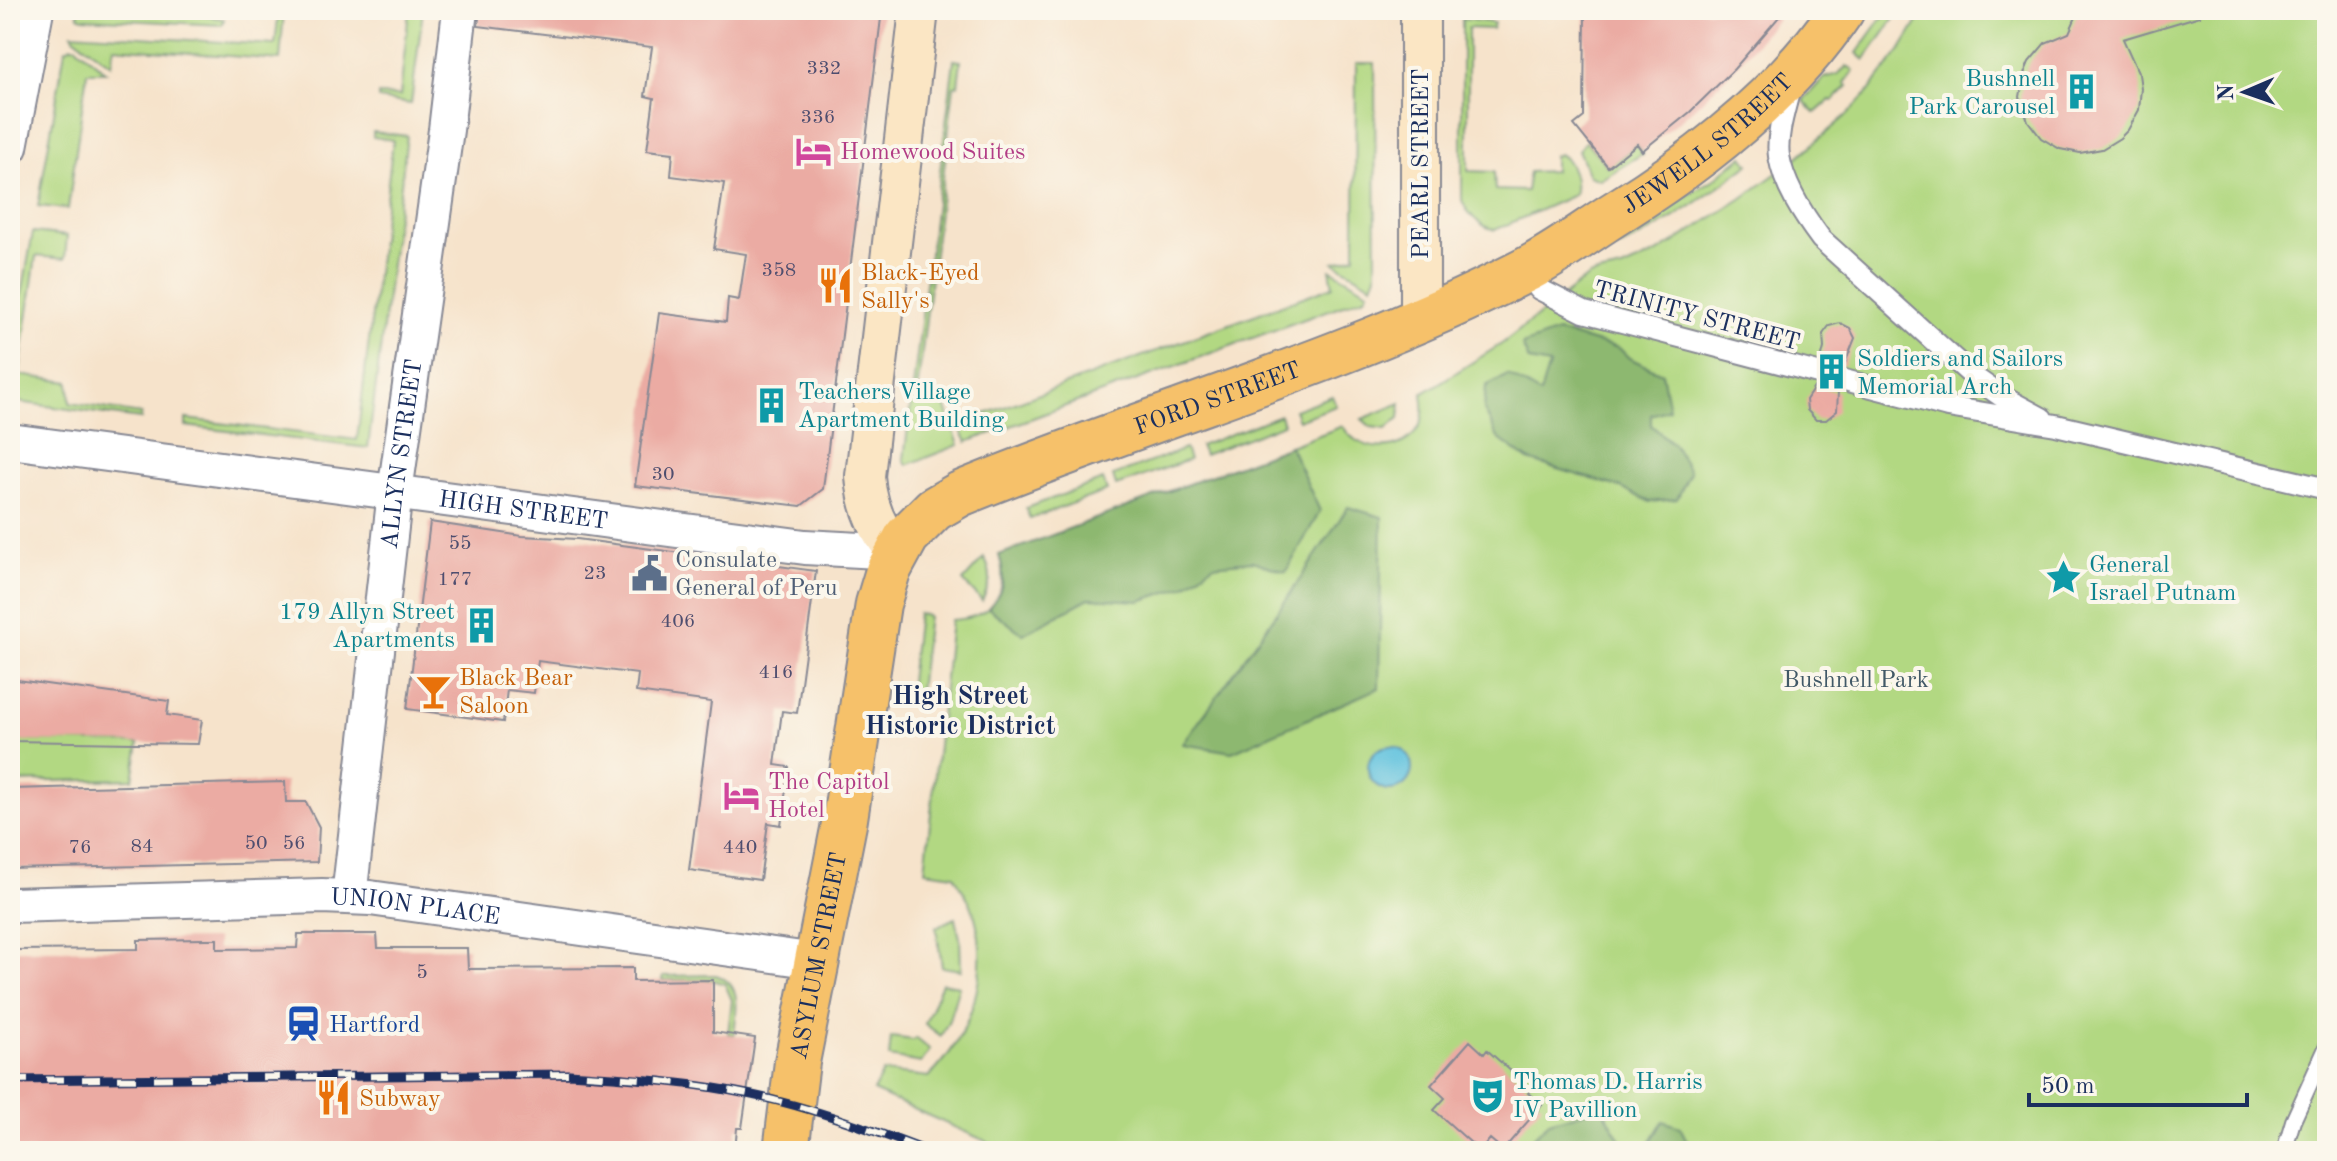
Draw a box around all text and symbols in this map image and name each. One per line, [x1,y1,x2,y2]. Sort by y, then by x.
north arrow [2205,52,2285,132]
house number: 332 [807,59,841,79]
place label: Bushnell Park Carousel [1908,68,2055,120]
street label: PEARL STREET [1410,69,1434,259]
street label: JEWELL STREET [1619,70,1798,219]
building icon: Bushnell Park Carousel [2062,73,2100,111]
text: N [2216,84,2238,101]
house number: 336 [801,108,835,128]
hotel icon: Homewood Suites [795,132,833,170]
place label: Homewood Suites [840,141,1025,165]
house number: 358 [762,261,796,281]
place label: Black-Eyed Sally's [861,262,979,314]
restaurant icon: Black-Eyed Sally's [816,267,854,305]
street label: TRINITY STREET [1591,278,1802,356]
place label: Soldiers and Sailors Memorial Arch [1857,348,2063,400]
building icon: Soldiers and Sailors Memorial Arch [1812,353,1850,391]
street label: ALLYN STREET [379,358,428,551]
street label: FORD STREET [1131,359,1304,441]
place label: Teachers Village Apartment Building [798,381,1004,433]
building icon: Teachers Village Apartment Building [753,386,791,424]
house number: 30 [651,465,675,485]
street label: HIGH STREET [437,488,609,535]
house number: 55 [448,534,472,554]
place label: Consulate General of Peru [675,549,838,601]
public building icon: Consulate General of Peru [630,554,668,592]
place label: General Israel Putnam [2089,554,2236,606]
place icon: General Israel Putnam [2044,559,2082,597]
house number: 23 [583,564,607,584]
house number: 177 [438,570,472,590]
place label: 179 Allyn Street Apartments [279,601,455,653]
building icon: 179 Allyn Street Apartments [462,606,500,644]
house number: 406 [661,612,695,632]
house number: 416 [759,663,793,683]
place label: Black Bear Saloon [459,667,573,719]
park label: Bushnell Park [1783,669,1929,693]
bar icon: Black Bear Saloon [414,672,452,710]
district label: High Street Historic District [865,684,1055,740]
place label: The Capitol Hotel [768,771,890,823]
hotel icon: The Capitol Hotel [723,776,761,814]
house number: 50 [244,834,268,854]
house number: 56 [282,834,306,854]
house number: 84 [130,837,154,857]
house number: 76 [68,838,92,858]
house number: 440 [723,838,757,858]
street label: ASYLUM STREET [788,851,852,1062]
street label: UNION PLACE [330,886,501,930]
house number: 5 [416,963,428,983]
station icon: Hartford [284,1005,322,1043]
place label: Hartford [329,1014,420,1038]
scale bar [2029,1057,2247,1107]
place label: Thomas D. Harris IV Pavillion [1513,1071,1703,1123]
text: 50 m [2041,1075,2095,1099]
theatre icon: Thomas D. Harris IV Pavillion [1468,1076,1506,1114]
restaurant icon: Subway [314,1079,352,1117]
place label: Subway [359,1088,441,1112]

